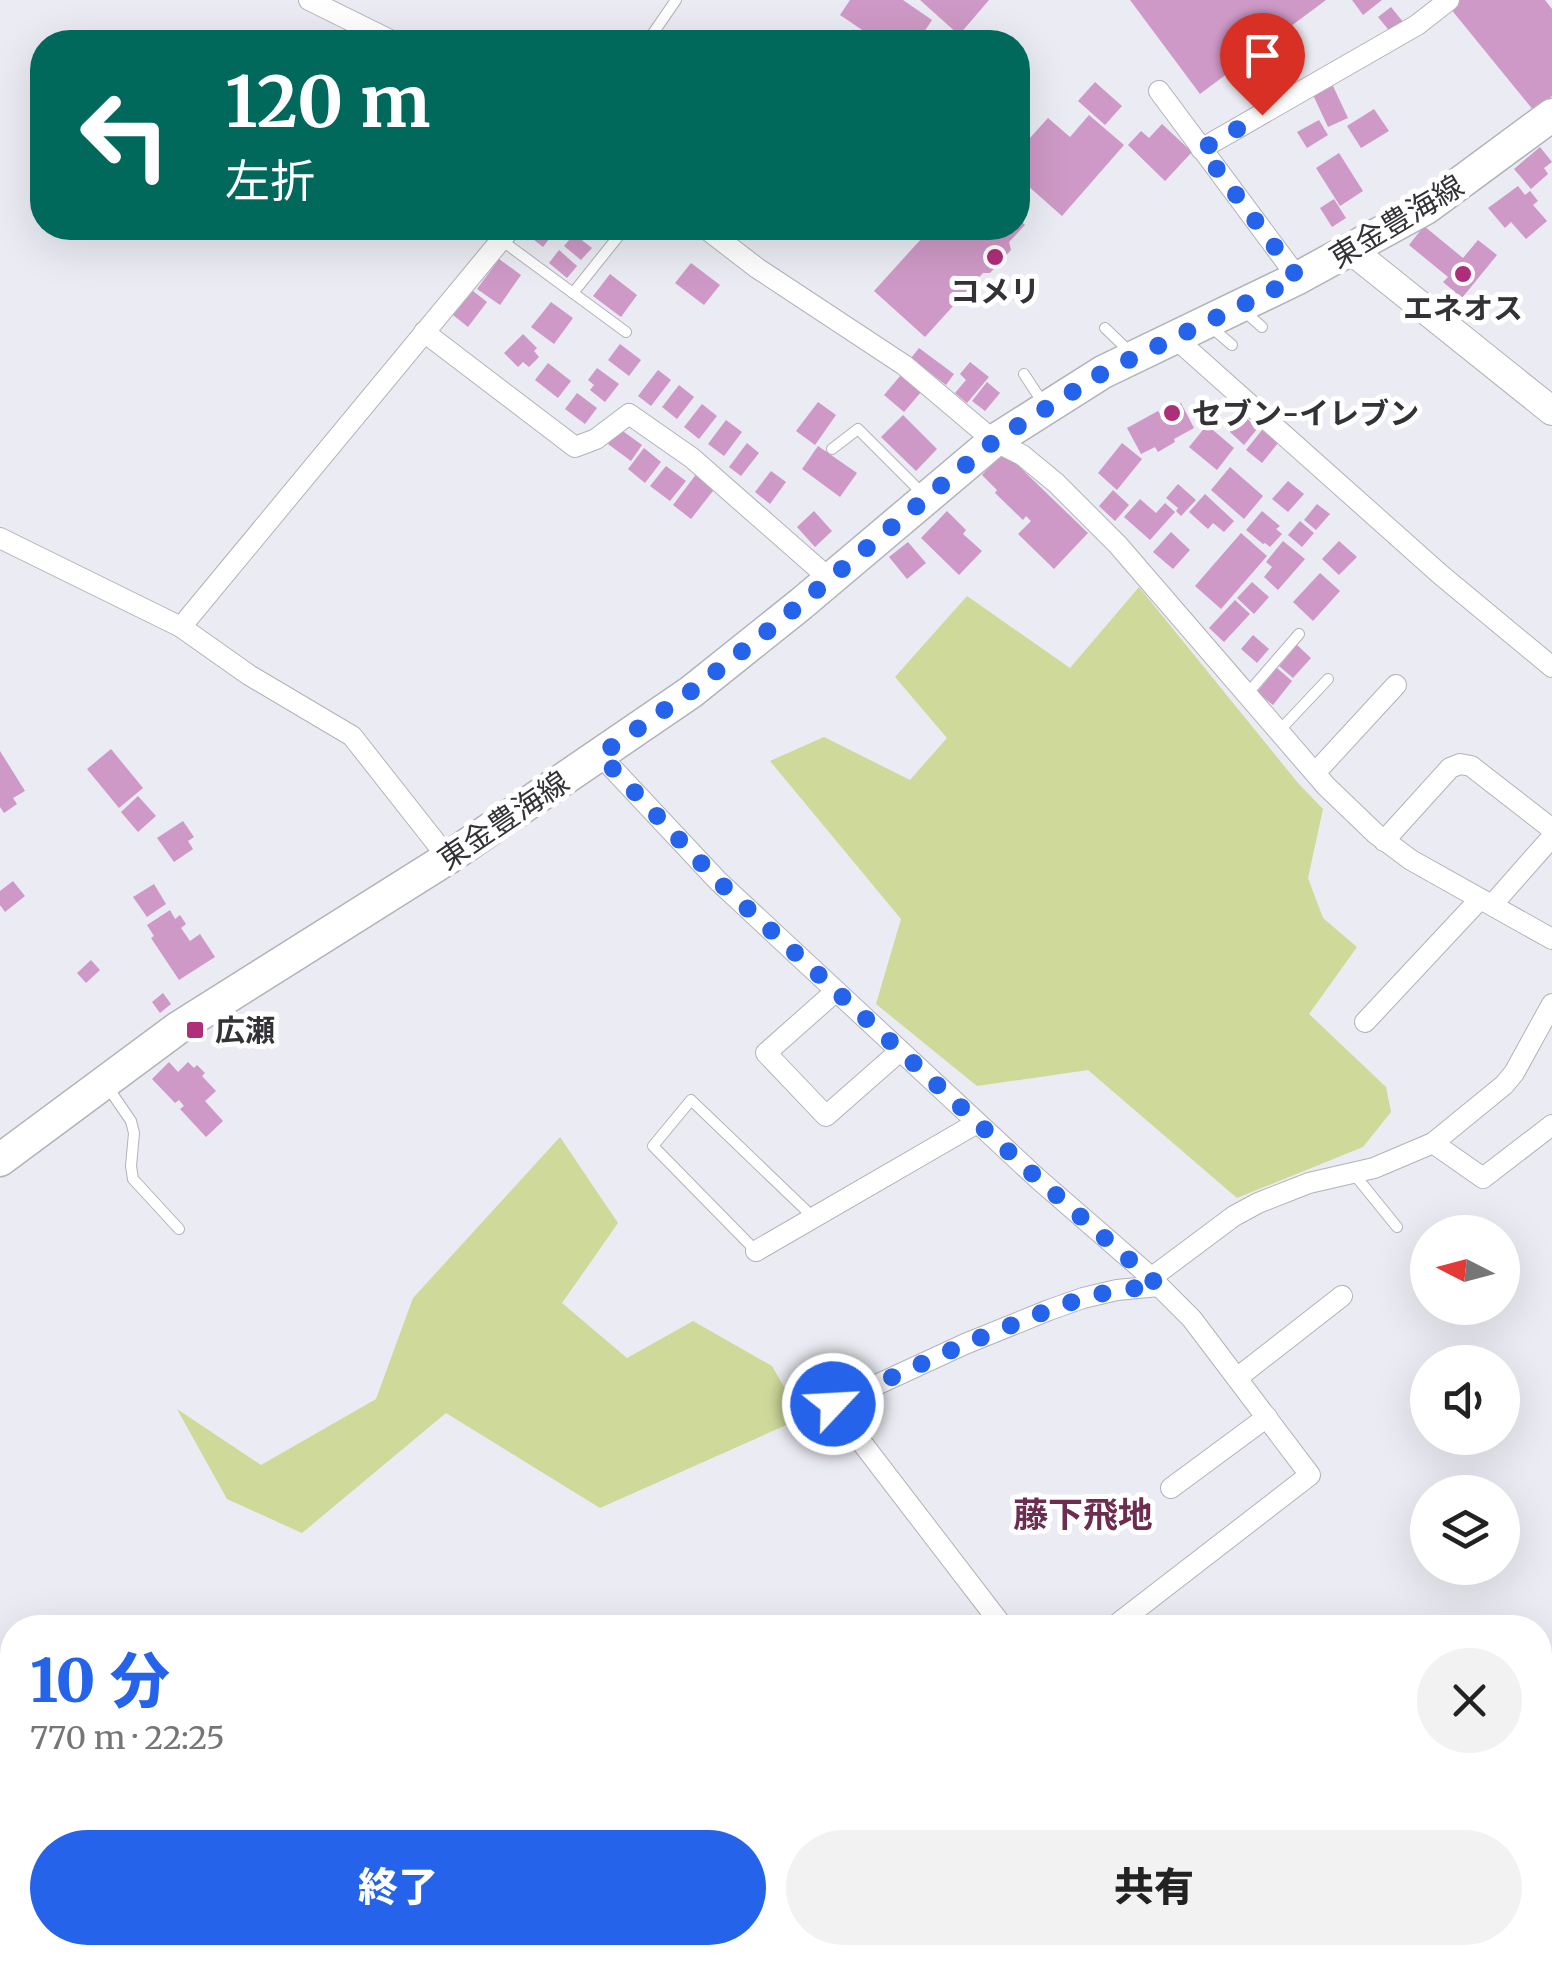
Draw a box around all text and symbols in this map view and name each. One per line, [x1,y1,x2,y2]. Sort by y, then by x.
pin [1220,13,1305,116]
icon: arrive [1235,28,1290,83]
text: 120 m [225,58,430,146]
icon: left [60,70,190,200]
text: 左折 [225,153,315,209]
street label: 東金豊海線 [1322,166,1470,276]
marker: コメリ [984,246,1006,268]
marker: エネオス [1452,263,1474,285]
place label: コメリ [950,272,1040,310]
place label: エネオス [1403,289,1523,327]
place label: セブン-イレブン [1192,394,1419,432]
marker: セブン-イレブン [1161,402,1183,424]
street label: 東金豊海線 [430,762,576,878]
place label: 広瀬 [215,1011,275,1049]
marker: 広瀬 [184,1019,206,1041]
north arrow [1410,1215,1520,1325]
map controls [1410,1215,1520,1585]
button: sound [1410,1345,1520,1455]
position arrow [781,1352,885,1456]
button: layers [1410,1475,1520,1585]
district label: 藤下飛地 [1013,1493,1153,1537]
text: 10 分 [30,1643,170,1718]
button: close [1417,1648,1522,1753]
text: 770 m · 22:25 [30,1718,225,1758]
button: 終了 [30,1830,766,1945]
button: 共有 [786,1830,1522,1945]

